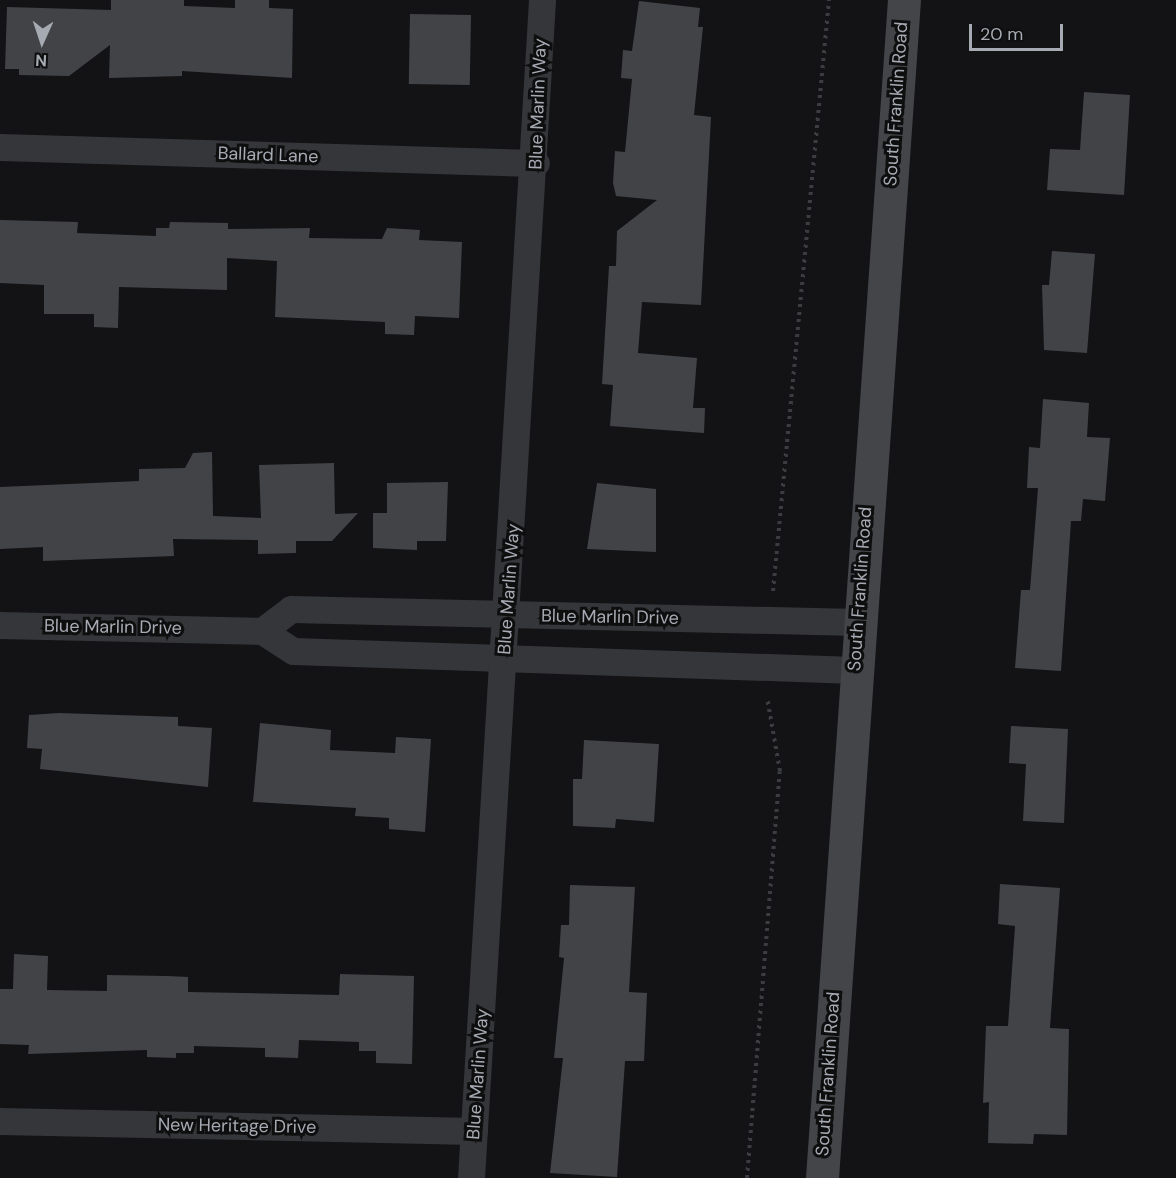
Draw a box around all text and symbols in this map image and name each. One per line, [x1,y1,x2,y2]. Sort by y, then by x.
north arrow [12,12,72,72]
scale bar [972,12,1066,50]
street label: South Franklin Road [879,21,913,187]
text: 20 m [980,22,1023,46]
street label: Blue Marlin Way [525,38,551,170]
text: N [35,50,47,71]
street label: Ballard Lane [217,142,319,168]
street label: South Franklin Road [843,506,877,672]
street label: Blue Marlin Way [494,523,524,655]
street label: Blue Marlin Drive [541,605,679,629]
street label: Blue Marlin Drive [44,615,182,639]
street label: South Franklin Road [811,991,845,1157]
street label: Blue Marlin Way [463,1008,493,1140]
street label: New Heritage Drive [158,1114,316,1138]

